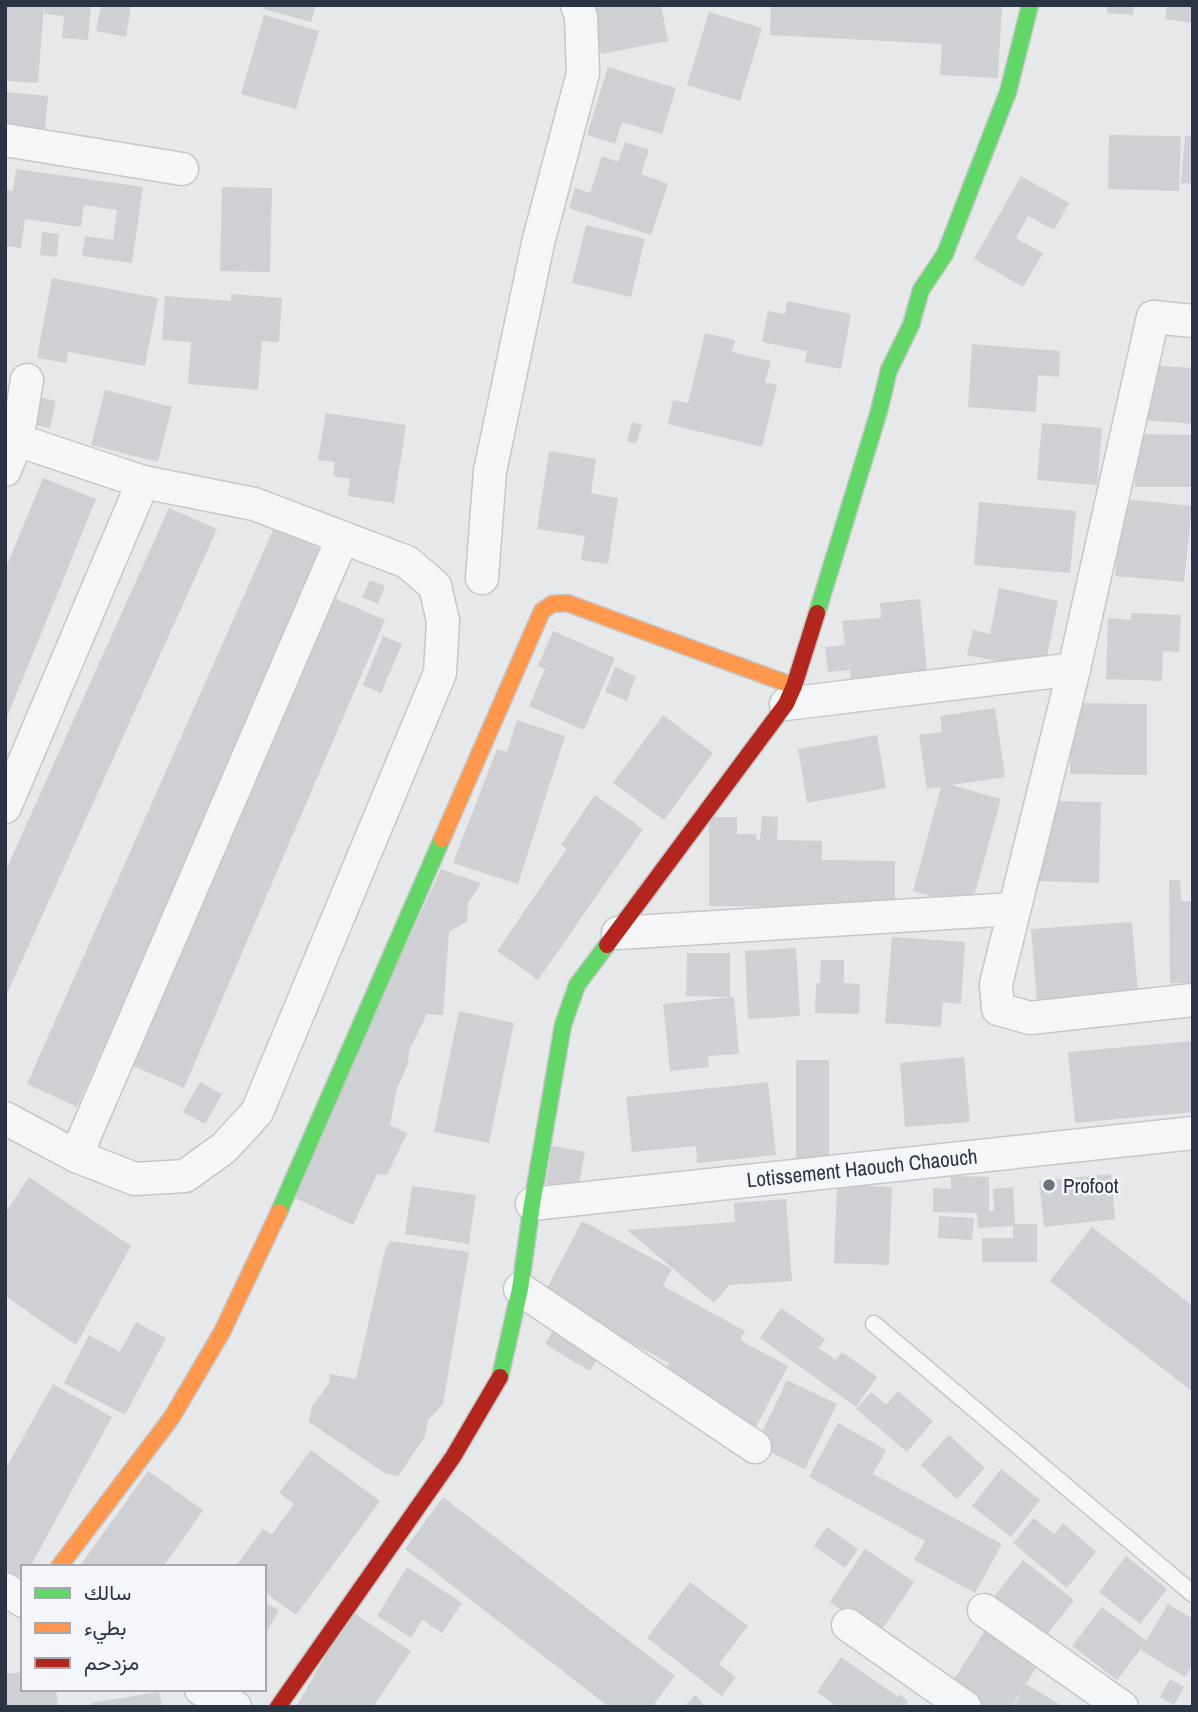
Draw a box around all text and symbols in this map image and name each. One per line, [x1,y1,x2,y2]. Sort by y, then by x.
street label: Lotissement Haouch Chaouch [745,1141,979,1195]
place label: Profoot [1063,1171,1119,1200]
marker: Profoot [1041,1177,1057,1193]
legend [21,1565,266,1691]
text: سالك [84,1578,131,1607]
text: بطيء [84,1613,127,1645]
text: مزدحم [84,1648,139,1677]

